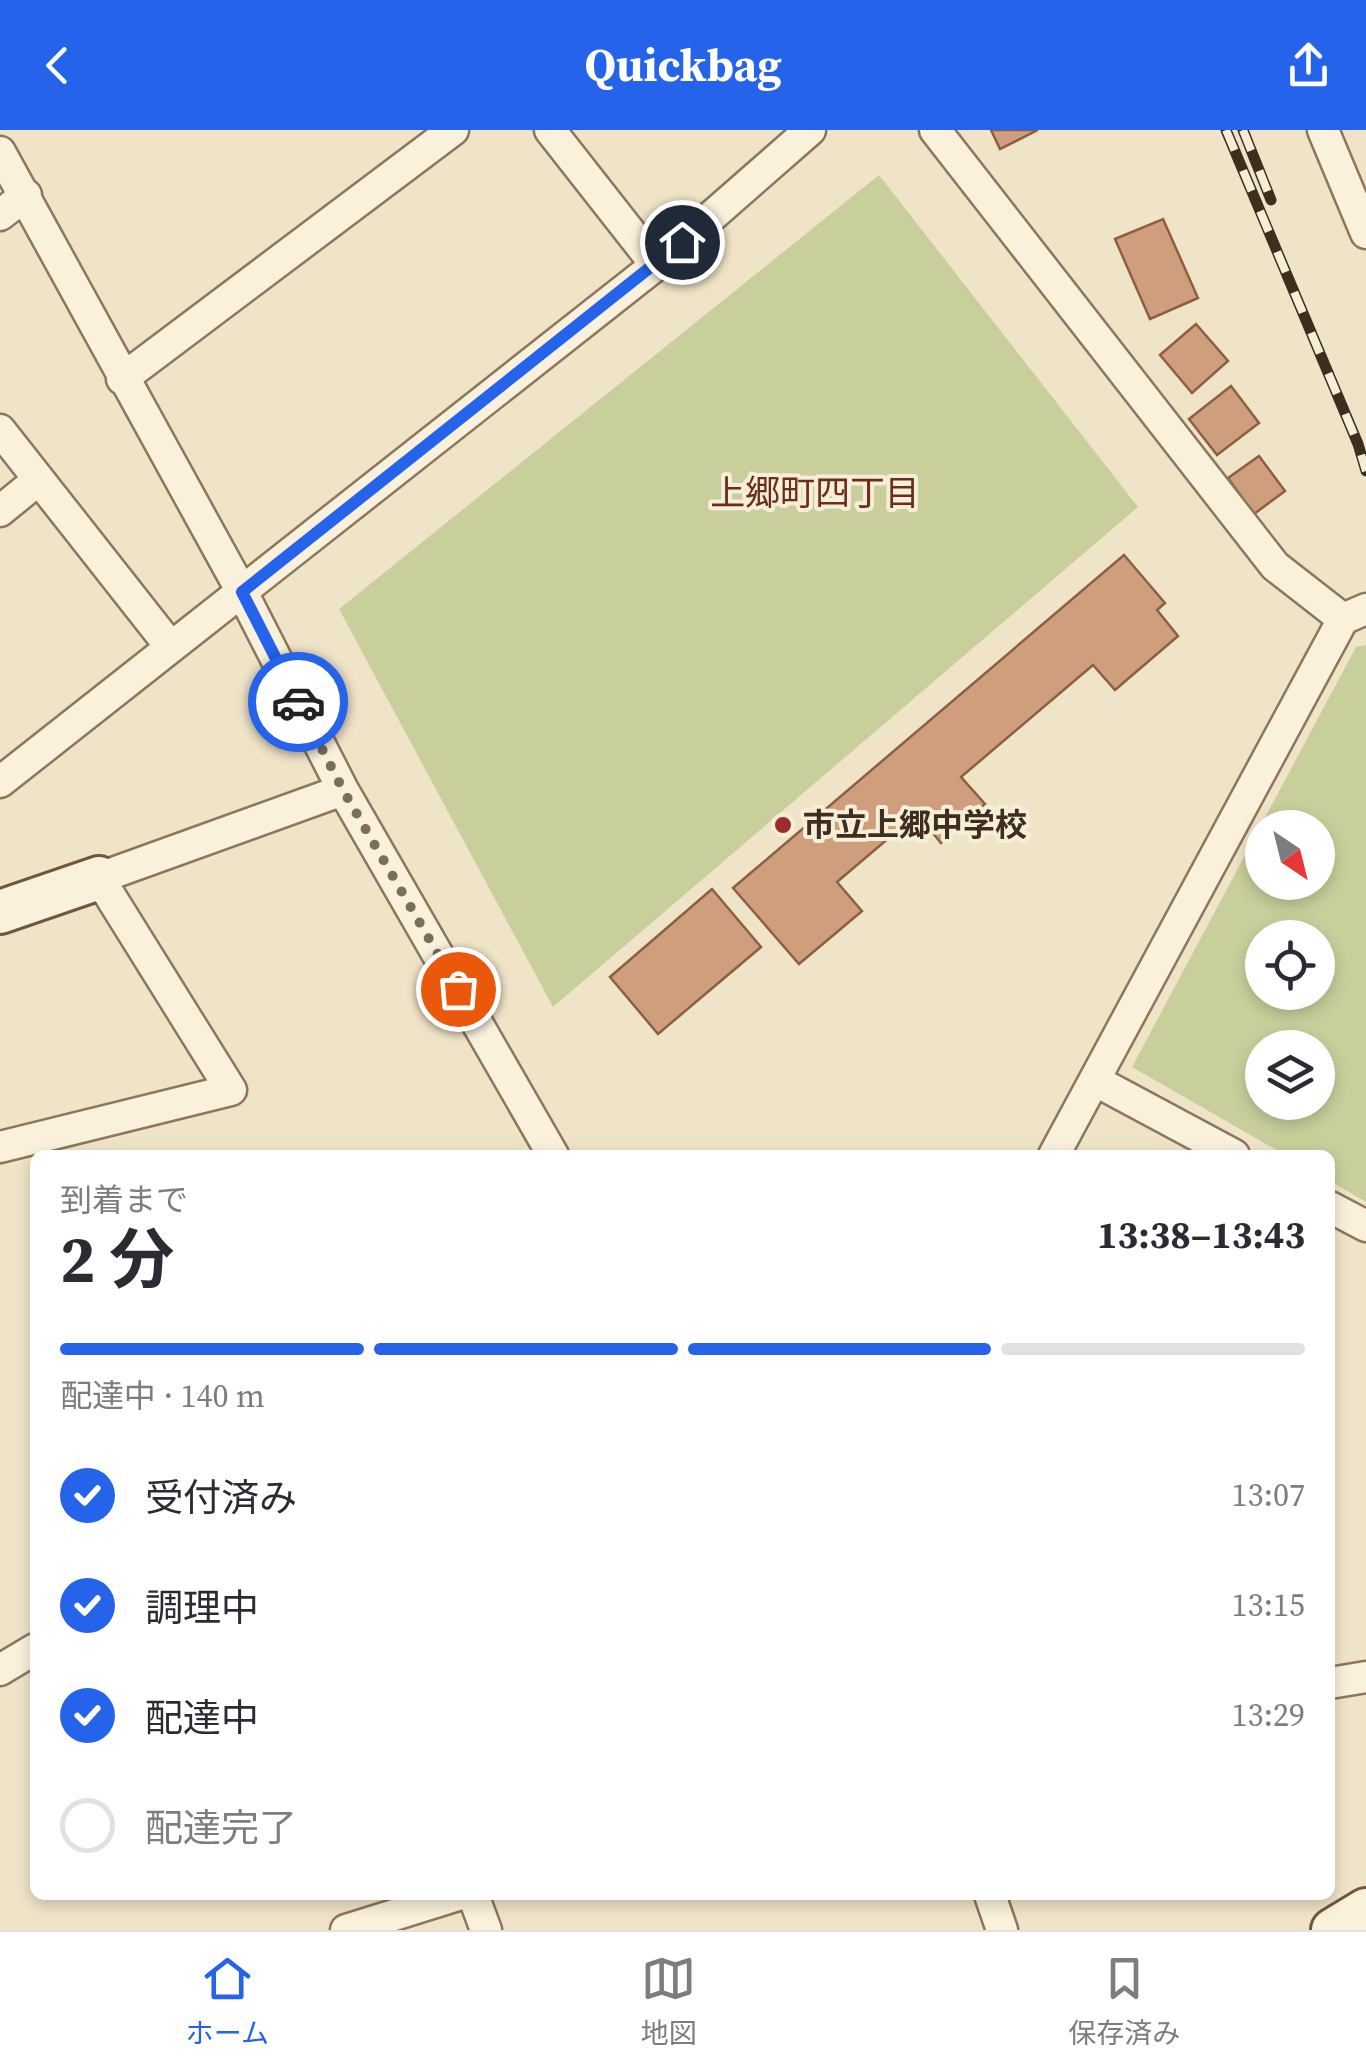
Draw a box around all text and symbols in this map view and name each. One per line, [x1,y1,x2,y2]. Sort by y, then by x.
text: Quickbag [584,34,782,96]
icon: back [30,38,85,93]
icon: share [1281,38,1336,93]
pin [640,200,725,285]
icon: home [655,215,710,270]
district label: 上郷町四丁目 [710,469,920,517]
courier [248,652,348,752]
icon: car [271,675,326,730]
place label: 市立上郷中学校 [803,803,1027,847]
north arrow [1245,810,1335,900]
map controls [1245,810,1335,1120]
marker: 市立上郷中学校 [772,814,794,836]
button: locate [1245,920,1335,1010]
pin [416,947,501,1032]
icon: bag [431,962,486,1017]
button: layers [1245,1030,1335,1120]
text: 到着まで [60,1178,188,1222]
text: 13:38–13:43 [1097,1209,1305,1261]
text: 2 分 [60,1215,174,1304]
text: 配達中 · 140 m [60,1374,265,1418]
icon: check [60,1468,115,1523]
text: 受付済み [145,1472,297,1524]
text: 13:07 [1231,1473,1305,1517]
icon: check [60,1578,115,1633]
text: 調理中 [145,1582,259,1634]
text: 13:15 [1231,1583,1305,1627]
icon: check [60,1688,115,1743]
text: 配達中 [145,1692,259,1744]
text: 13:29 [1231,1693,1305,1737]
text: 配達完了 [145,1802,297,1854]
tab: ホーム [186,1951,269,2052]
tab: 地図 [641,1951,697,2052]
tab: 保存済み [1068,1951,1180,2052]

